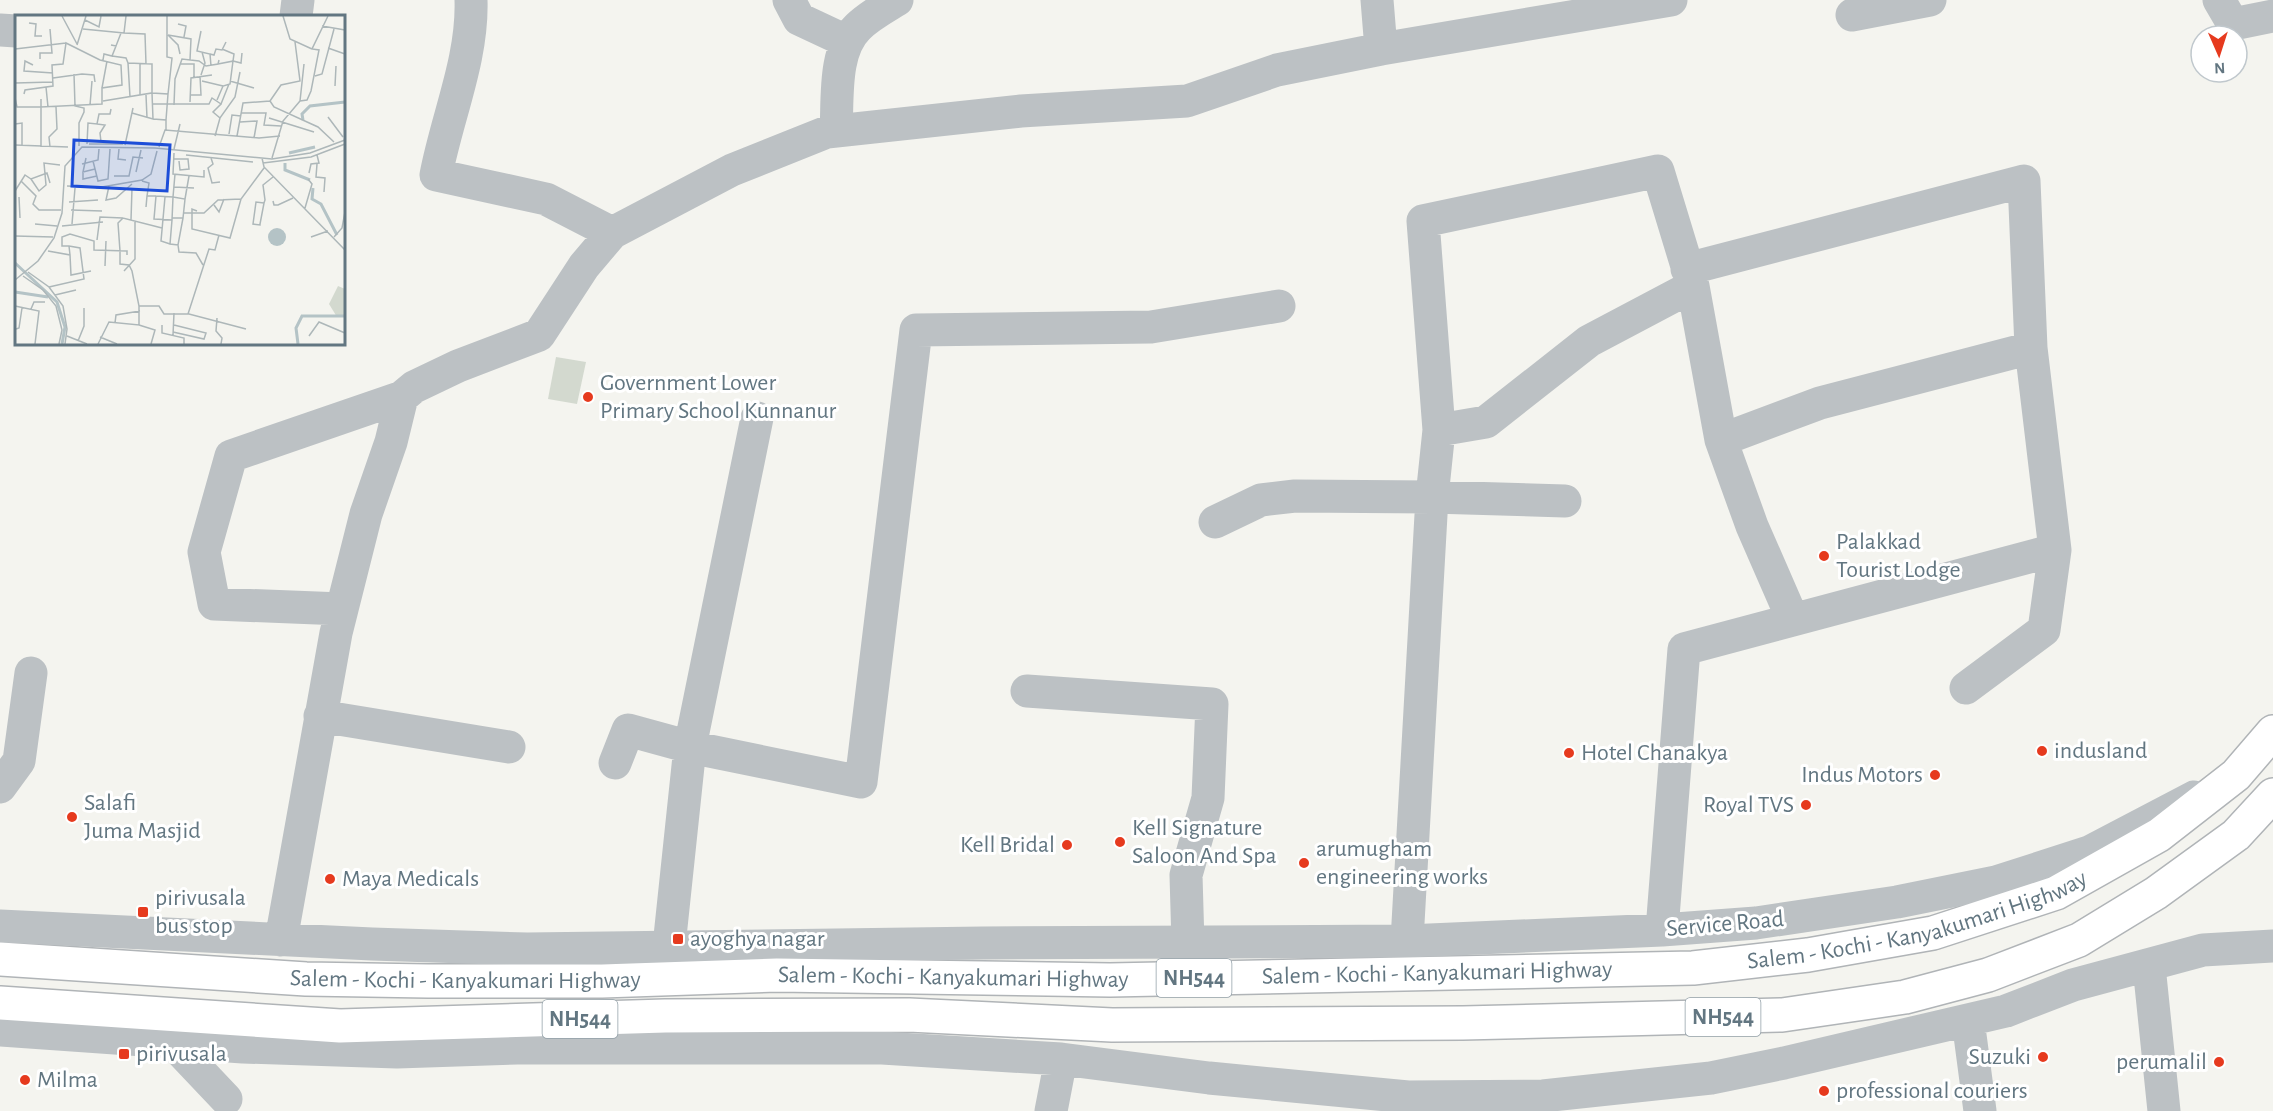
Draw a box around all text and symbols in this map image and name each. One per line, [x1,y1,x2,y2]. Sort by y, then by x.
inset map [15,15,345,345]
north arrow [2189,24,2249,84]
text: N [2214,60,2226,76]
place label: Government Lower Primary School Kunnanur [600,371,837,423]
marker: Government Lower Primary School Kunnanur [581,390,595,404]
place label: Palakkad Tourist Lodge [1836,530,1961,582]
marker: Palakkad Tourist Lodge [1817,549,1831,563]
place label: indusland [2054,739,2147,763]
place label: Hotel Chanakya [1581,741,1728,765]
marker: indusland [2035,744,2049,758]
marker: Hotel Chanakya [1562,746,1576,760]
place label: Indus Motors [1801,763,1923,787]
marker: Indus Motors [1928,768,1942,782]
place label: Salafi Juma Masjid [84,791,201,843]
place label: Royal TVS [1703,793,1794,817]
marker: Royal TVS [1799,798,1813,812]
marker: Salafi Juma Masjid [65,810,79,824]
place label: Kell Signature Saloon And Spa [1132,816,1277,868]
place label: Kell Bridal [960,833,1055,857]
marker: Kell Signature Saloon And Spa [1113,835,1127,849]
place label: arumugham engineering works [1316,837,1488,889]
marker: Kell Bridal [1060,838,1074,852]
marker: arumugham engineering works [1297,856,1311,870]
street label: Salem - Kochi - Kanyakumari Highway [1746,866,2091,974]
place label: Maya Medicals [342,867,479,891]
marker: Maya Medicals [323,872,337,886]
place label: pirivusala bus stop [155,886,246,938]
marker: pirivusala bus stop [136,905,150,919]
street label: Service Road [1665,907,1785,941]
place label: ayoghya nagar [690,927,825,951]
marker: ayoghya nagar [671,932,685,946]
street label: Salem - Kochi - Kanyakumari Highway [1262,958,1613,989]
road number: NH544 [1156,959,1232,997]
street label: Salem - Kochi - Kanyakumari Highway [778,963,1129,992]
street label: Salem - Kochi - Kanyakumari Highway [289,966,641,993]
road number: NH544 [1686,998,1760,1036]
road number: NH544 [542,1000,618,1038]
place label: pirivusala [136,1042,227,1066]
place label: Suzuki [1969,1045,2031,1069]
marker: pirivusala [117,1047,131,1061]
marker: Suzuki [2036,1050,2050,1064]
place label: perumalil [2116,1050,2207,1074]
marker: perumalil [2212,1055,2226,1069]
place label: Milma [37,1068,98,1092]
marker: Milma [18,1073,32,1087]
place label: professional couriers [1836,1079,2028,1103]
marker: professional couriers [1817,1084,1831,1098]

